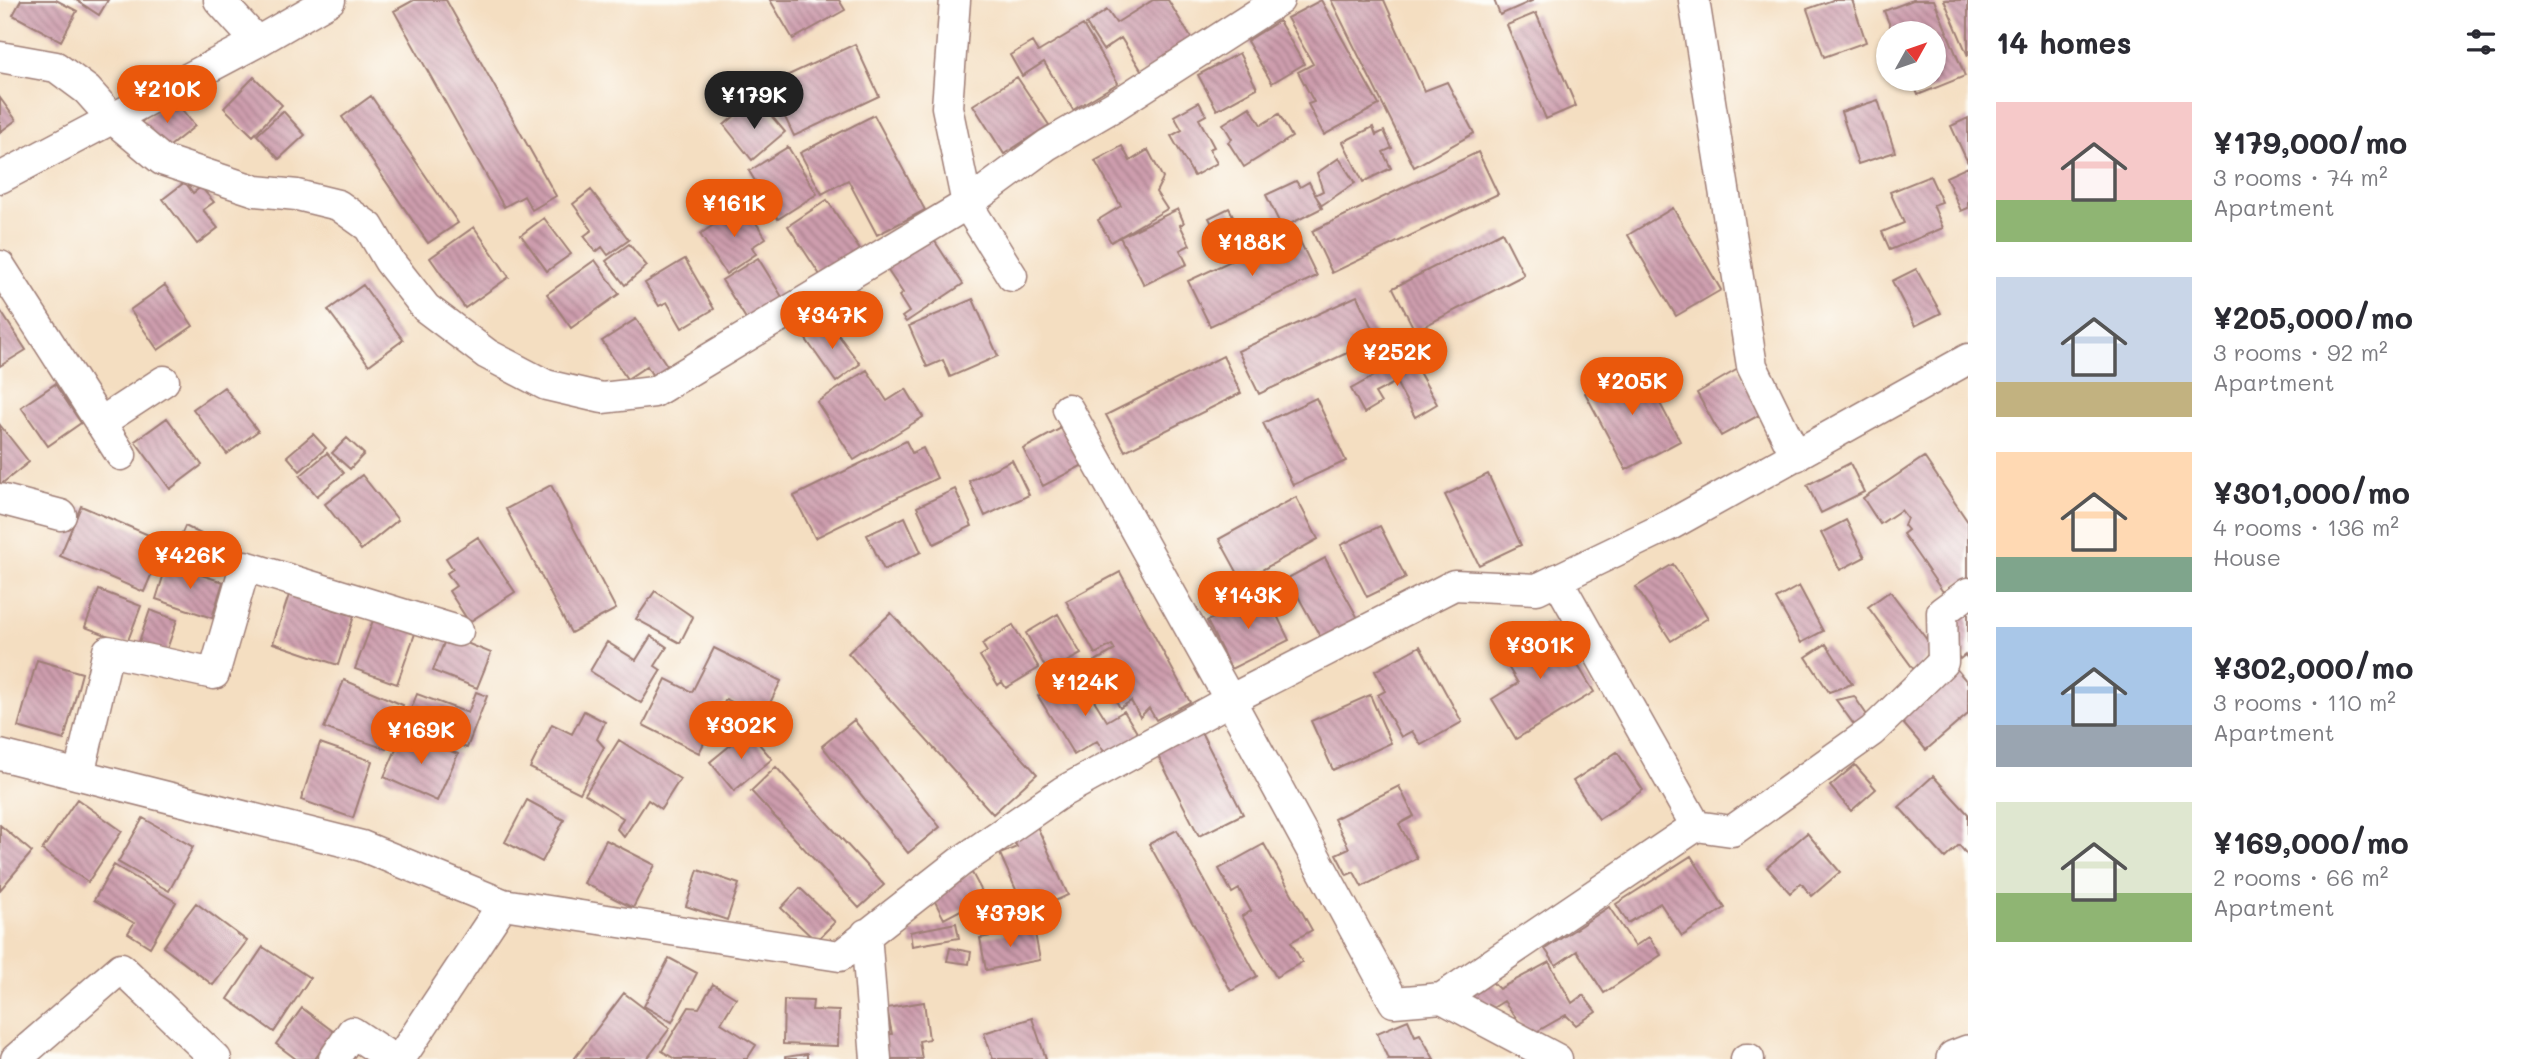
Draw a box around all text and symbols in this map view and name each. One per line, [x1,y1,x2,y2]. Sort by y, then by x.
north arrow [1876,21,1946,91]
map controls [1876,21,1946,91]
text: 14 homes [1996,22,2132,62]
icon: filters [2462,23,2500,61]
pin: ¥210K [118,66,216,125]
pin: ¥179K [705,72,803,131]
text: ¥210K [133,73,201,103]
text: ¥179K [720,79,788,109]
text: ¥179,000/mo [2213,122,2407,162]
icon: home [2052,130,2136,214]
text: 3 rooms · 74 m² [2213,162,2388,192]
pin: ¥161K [685,180,783,239]
text: ¥161K [702,187,766,217]
text: Apartment [2213,192,2335,222]
pin: ¥188K [1203,218,1301,278]
text: ¥188K [1218,226,1286,256]
pin: ¥347K [783,292,881,351]
text: ¥205,000/mo [2213,297,2413,337]
text: ¥347K [796,299,868,329]
icon: home [2052,305,2136,389]
pin: ¥252K [1348,328,1446,388]
text: ¥252K [1362,336,1432,366]
text: 3 rooms · 92 m² [2213,337,2388,367]
pin: ¥205K [1583,358,1681,417]
text: ¥205K [1596,365,1668,395]
text: Apartment [2213,367,2335,397]
text: ¥301,000/mo [2213,472,2410,512]
icon: home [2052,480,2136,564]
text: 4 rooms · 136 m² [2213,512,2399,542]
pin: ¥426K [141,532,239,591]
text: ¥426K [154,539,226,569]
text: House [2213,542,2281,572]
pin: ¥143K [1199,572,1297,631]
text: ¥143K [1214,579,1282,609]
pin: ¥301K [1491,622,1589,681]
text: ¥301K [1506,629,1574,659]
text: ¥302,000/mo [2213,647,2413,687]
icon: home [2052,655,2136,739]
pin: ¥124K [1036,658,1134,718]
text: ¥124K [1051,666,1119,696]
text: 3 rooms · 110 m² [2213,687,2396,717]
pin: ¥302K [692,702,790,761]
pin: ¥169K [372,706,470,766]
text: ¥302K [705,709,777,739]
text: ¥169K [387,714,455,744]
text: Apartment [2213,717,2335,747]
text: ¥169,000/mo [2213,822,2409,862]
icon: home [2052,830,2136,914]
text: 2 rooms · 66 m² [2213,862,2388,892]
pin: ¥379K [961,890,1059,949]
text: Apartment [2213,892,2335,922]
text: ¥379K [975,897,1045,927]

